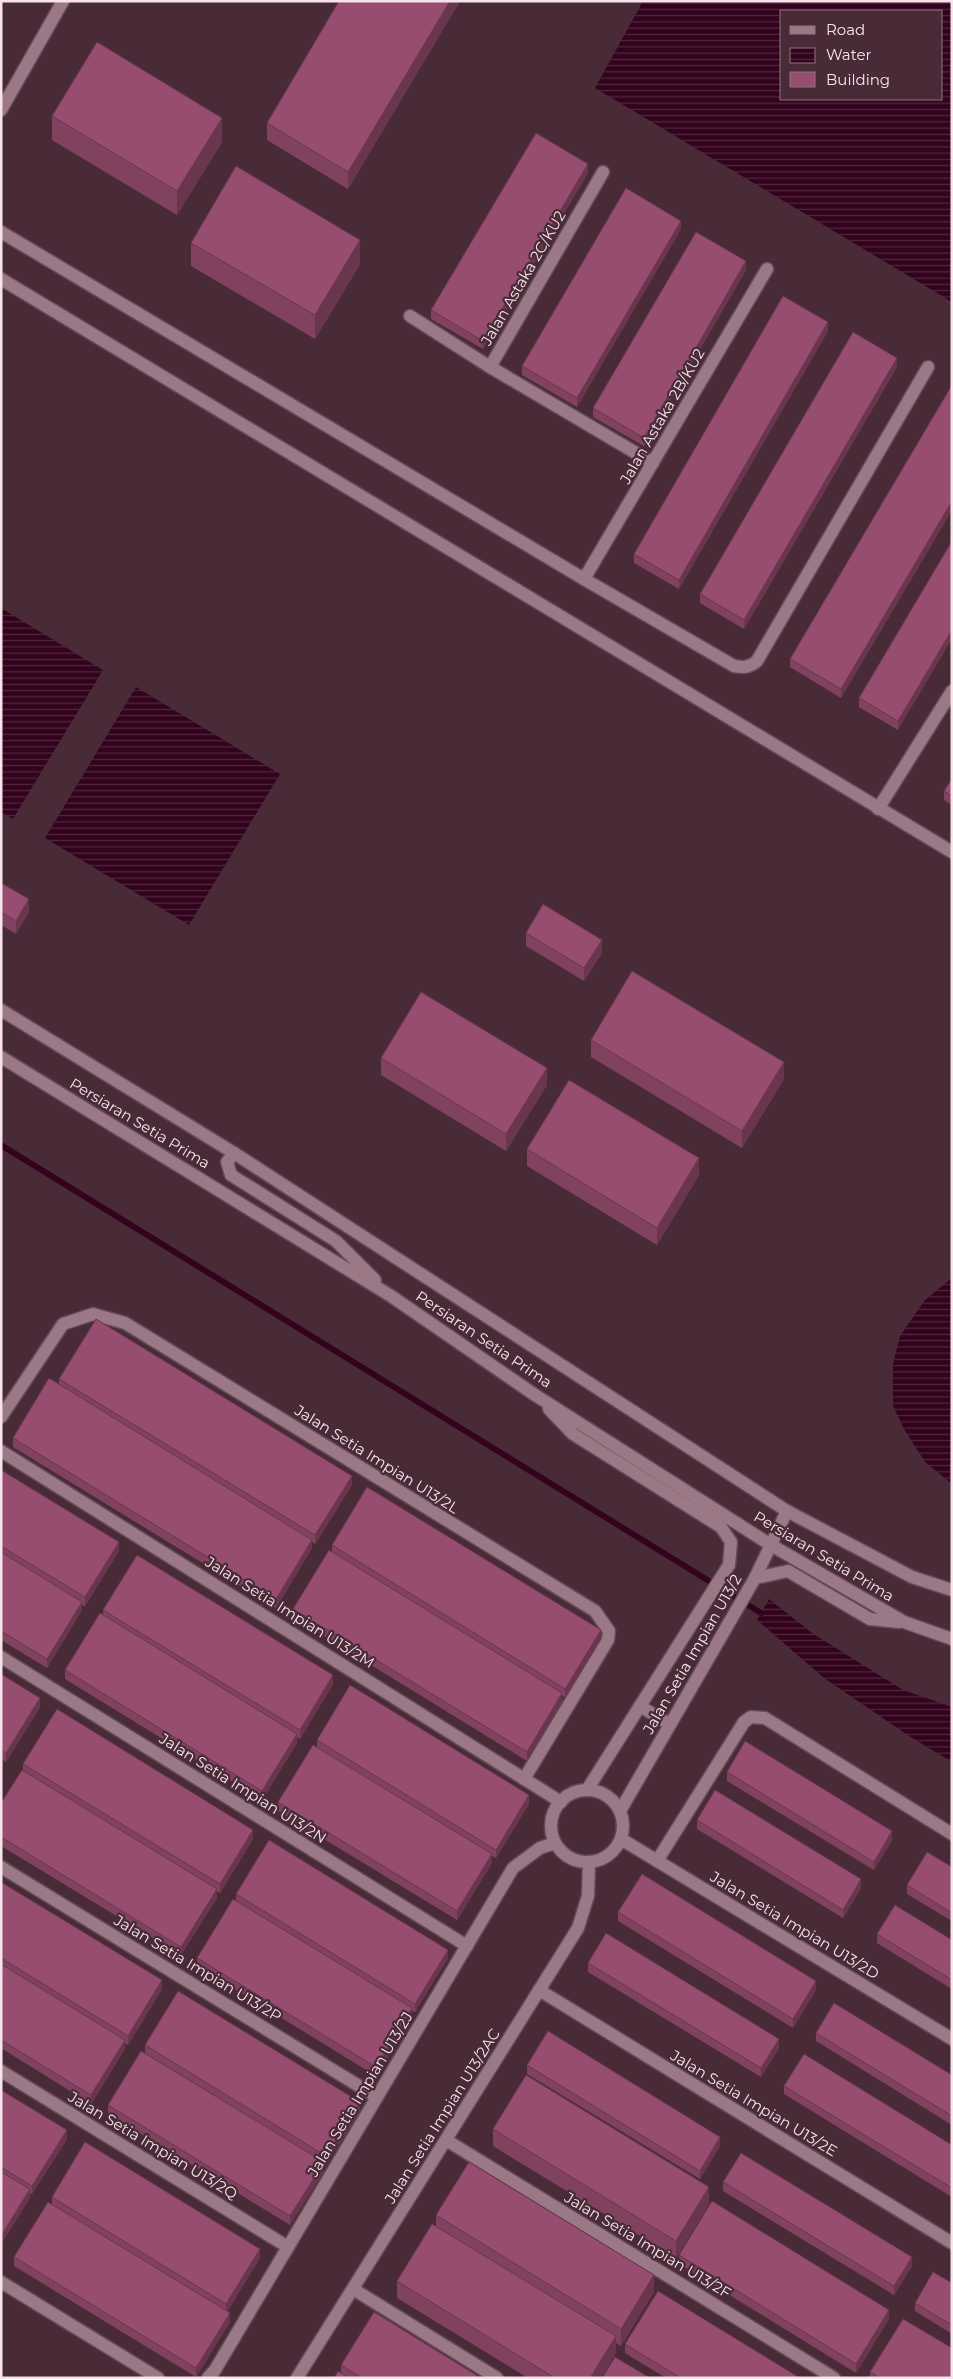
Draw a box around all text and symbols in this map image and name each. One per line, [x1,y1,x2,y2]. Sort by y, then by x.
legend [780,10,943,100]
text: Road [826,20,865,39]
text: Water [826,45,872,64]
text: Building [826,70,890,89]
street label: Jalan Astaka 2C/KU2 [476,207,569,350]
street label: Jalan Astaka 2B/KU2 [615,345,709,488]
street label: Persiaran Setia Prima [66,1074,214,1172]
street label: Persiaran Setia Prima [412,1286,556,1392]
street label: Jalan Setia Impian U13/2L [290,1400,463,1518]
street label: Persiaran Setia Prima [750,1507,898,1605]
street label: Jalan Setia Impian U13/2M [201,1552,378,1672]
street label: Jalan Setia Impian U13/2 [638,1571,746,1738]
street label: Jalan Setia Impian U13/2N [155,1728,330,1847]
street label: Jalan Setia Impian U13/2D [706,1866,883,1983]
street label: Jalan Setia Impian U13/2P [110,1910,285,2026]
street label: Jalan Setia Impian U13/2J [303,2008,417,2181]
street label: Jalan Setia Impian U13/2AC [380,2025,504,2208]
street label: Jalan Setia Impian U13/2E [666,2045,841,2160]
street label: Jalan Setia Impian U13/2Q [64,2086,241,2203]
street label: Jalan Setia Impian U13/2F [560,2187,735,2302]

